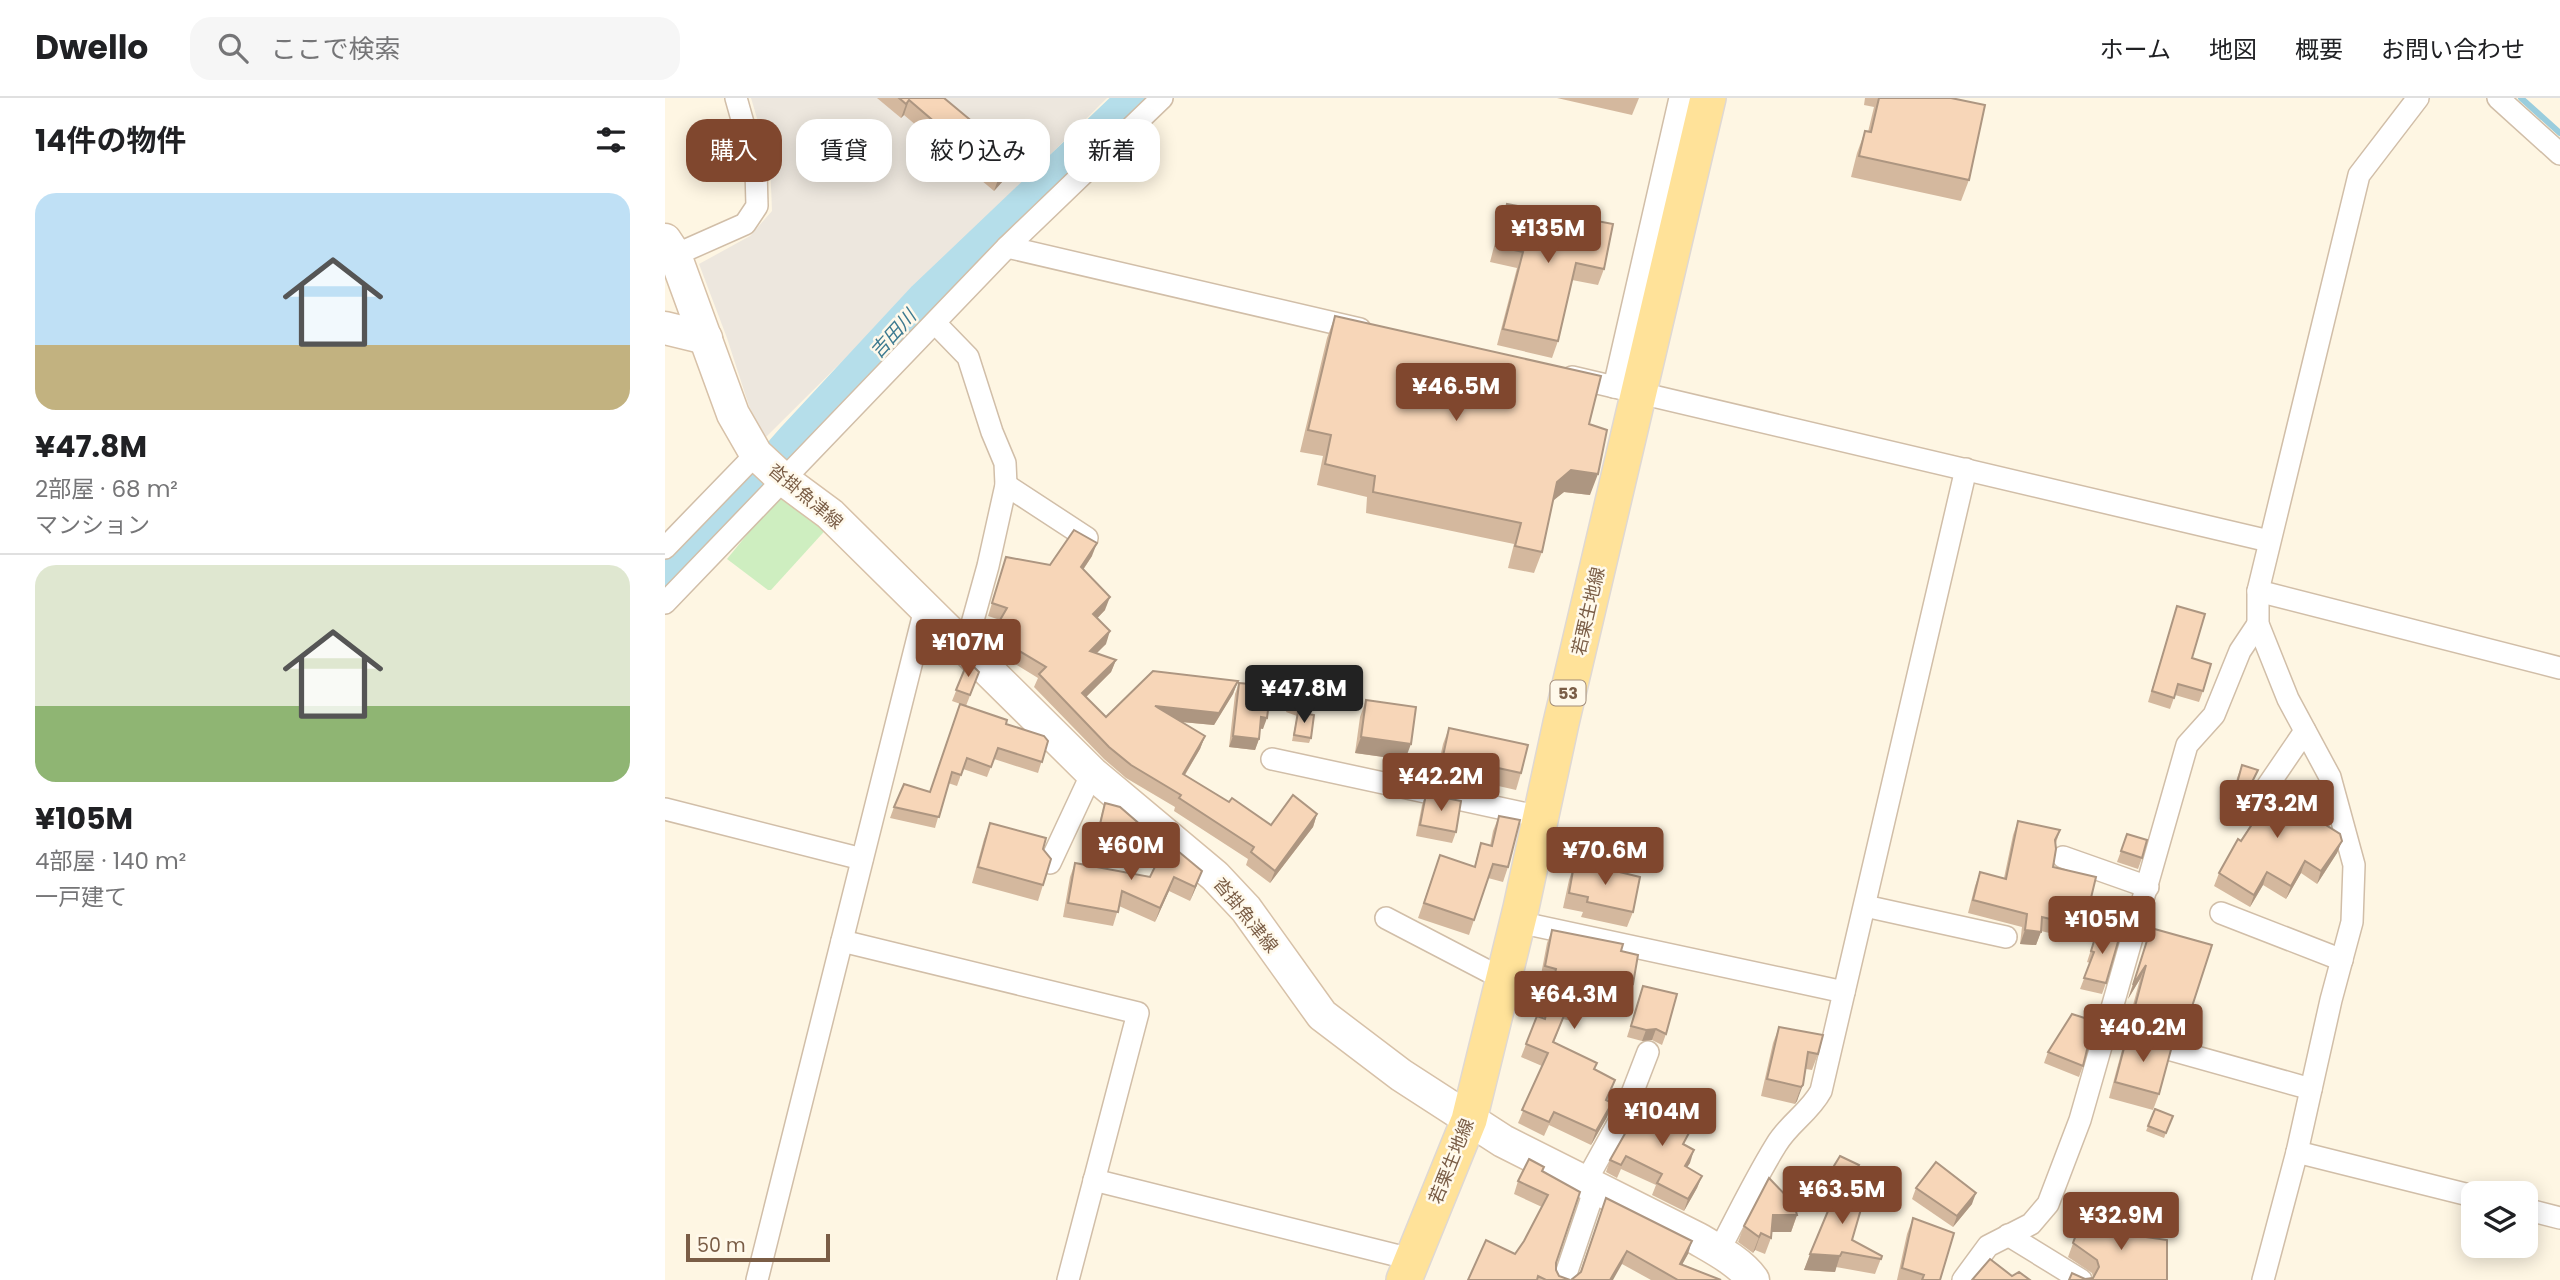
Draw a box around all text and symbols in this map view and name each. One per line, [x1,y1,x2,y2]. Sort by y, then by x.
search box [190,17,680,80]
text: Dwello [35,24,148,71]
icon: search [214,29,252,67]
text: ここで検索 [270,31,400,67]
text: ホーム [2100,33,2171,66]
text: 地図 [2209,33,2257,66]
text: 概要 [2295,33,2343,66]
text: お問い合わせ [2381,33,2525,66]
text: 14件の物件 [35,119,187,162]
chip: 購入 [686,119,782,182]
chip: 賃貸 [796,119,892,182]
chip: 絞り込み [906,119,1050,182]
chip: 新着 [1064,119,1160,182]
icon: filters [592,121,630,159]
pin: ¥135M [1499,206,1597,265]
text: ¥135M [1511,212,1585,244]
icon: home [270,239,396,365]
water label: 吉田川 [864,302,923,364]
pin: ¥46.5M [1399,364,1513,423]
text: ¥46.5M [1412,370,1500,402]
text: ¥47.8M [35,425,147,468]
street label: 沓掛魚津線 [763,457,849,535]
text: 2部屋 · 68 m² [35,473,178,505]
text: マンション [35,509,150,541]
street label: 若栗生地線 [1566,564,1610,658]
icon: home [270,611,396,737]
pin: ¥107M [919,620,1017,679]
text: ¥107M [932,626,1004,658]
pin: ¥47.8M [1247,666,1361,725]
text: ¥47.8M [1261,672,1347,704]
road number: 53 [1551,680,1585,706]
pin: ¥42.2M [1384,754,1498,813]
text: ¥42.2M [1399,760,1483,792]
pin: ¥73.2M [2220,780,2334,840]
text: ¥73.2M [2236,787,2318,819]
text: ¥105M [35,797,133,840]
pin: ¥60M [1090,822,1172,882]
pin: ¥70.6M [1548,828,1662,887]
text: ¥60M [1098,829,1164,861]
text: ¥70.6M [1563,834,1648,866]
text: 4部屋 · 140 m² [35,845,186,877]
street label: 沓掛魚津線 [1208,872,1284,958]
text: 一戸建て [35,881,127,913]
pin: ¥105M [2053,896,2151,956]
text: ¥105M [2064,903,2140,935]
pin: ¥64.3M [1517,972,1631,1031]
text: ¥64.3M [1530,978,1618,1010]
pin: ¥40.2M [2086,1004,2200,1064]
text: ¥40.2M [2100,1011,2186,1043]
pin: ¥104M [1613,1088,1711,1148]
text: ¥104M [1624,1095,1700,1127]
street label: 若栗生地線 [1423,1115,1479,1207]
pin: ¥63.5M [1785,1166,1899,1226]
text: ¥63.5M [1799,1173,1885,1205]
map controls [2461,1181,2538,1258]
button: layers [2461,1181,2538,1258]
pin: ¥32.9M [2064,1192,2178,1252]
text: ¥32.9M [2079,1199,2163,1231]
scale bar [686,1231,829,1263]
text: 50 m [697,1232,746,1259]

